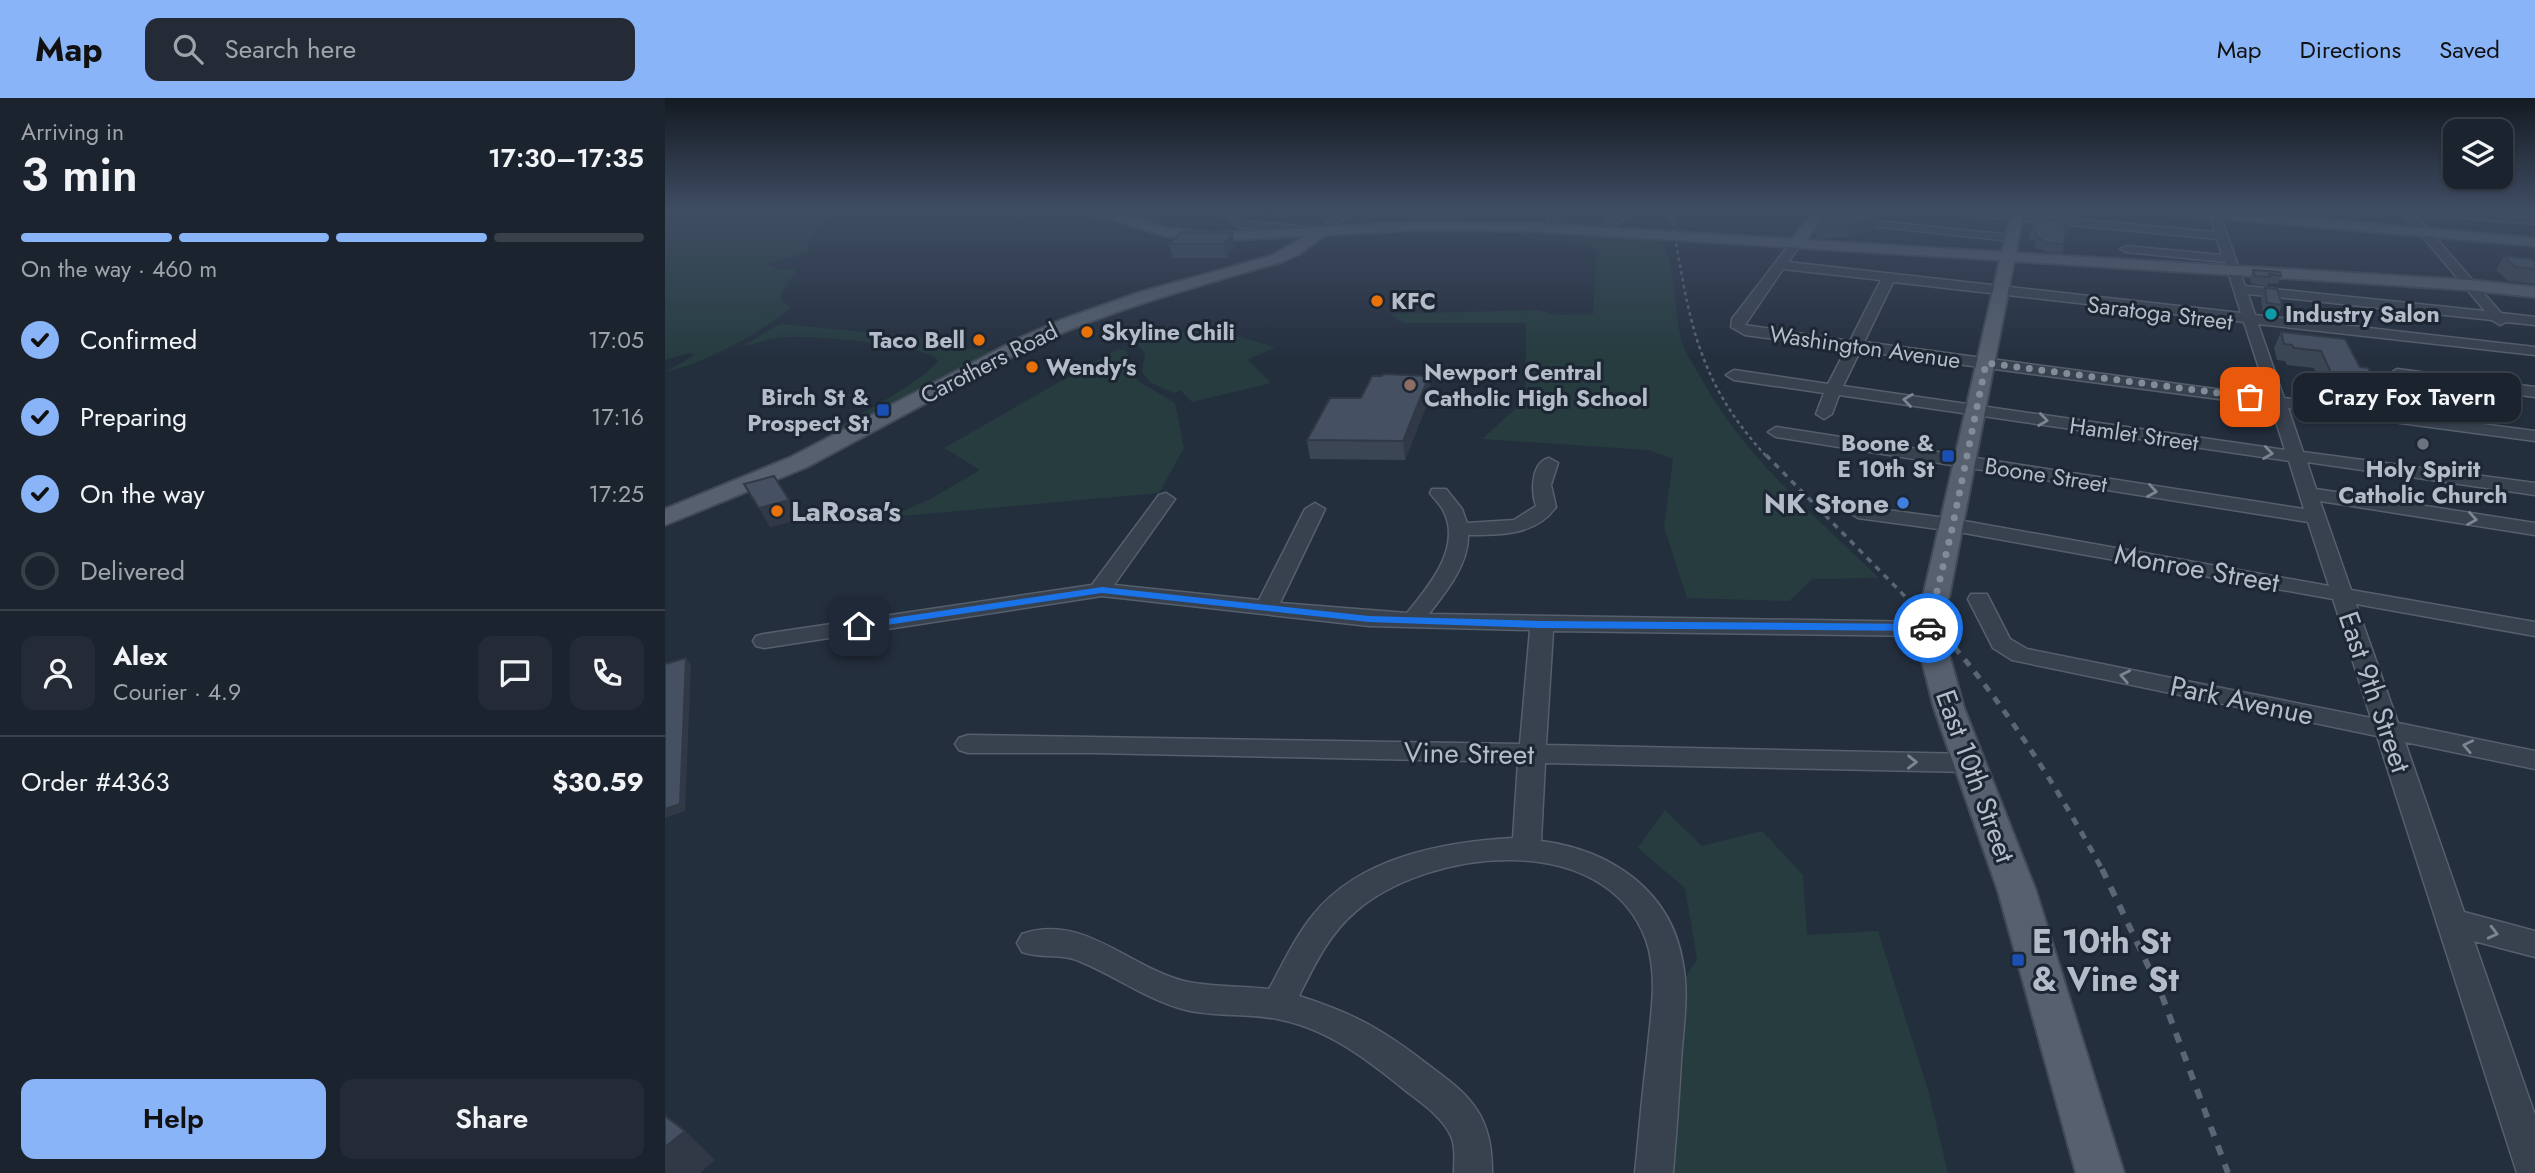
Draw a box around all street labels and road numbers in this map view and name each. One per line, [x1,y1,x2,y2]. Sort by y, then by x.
street label: Saratoga Street [2085,287,2235,339]
street label: Carothers Road [914,314,1064,412]
street label: Washington Avenue [1767,317,1963,377]
street label: Hamlet Street [2067,408,2201,460]
street label: Boone Street [1982,449,2110,502]
street label: Monroe Street [2111,534,2283,603]
street label: East 9th Street [2328,606,2421,779]
street label: Park Avenue [2166,665,2317,736]
street label: East 10th Street [1925,684,2026,869]
street label: Vine Street [1404,732,1535,775]

